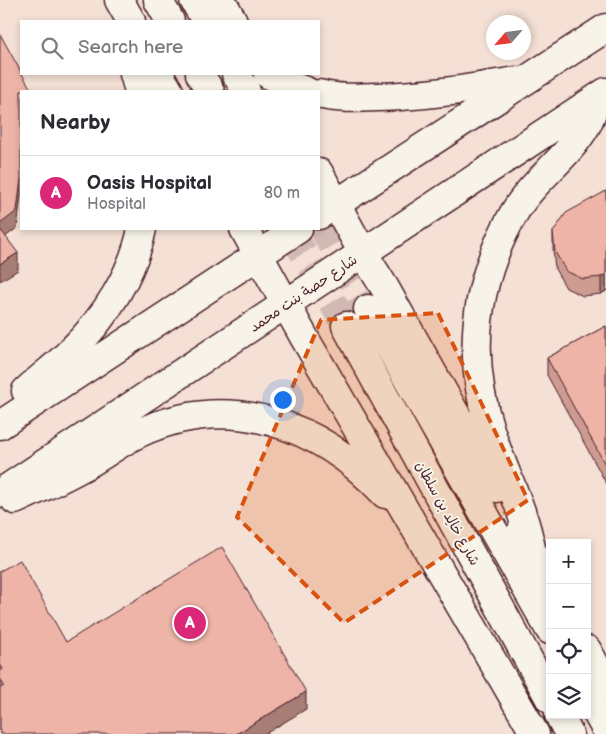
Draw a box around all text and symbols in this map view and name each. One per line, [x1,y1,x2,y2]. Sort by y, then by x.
north arrow [486,15,531,60]
search box [20,20,320,75]
icon: search [38,34,66,62]
text: Search here [78,36,183,59]
text: Nearby [40,110,110,135]
text: Oasis Hospital [87,172,212,195]
text: A [51,184,61,203]
text: 80 m [264,184,300,203]
text: Hospital [87,195,146,214]
street label: شارع حصة بنت محمد [246,251,361,337]
your location [270,387,296,413]
street label: شارع خالِد بن سلطان [411,458,483,569]
map controls [546,539,591,719]
button: + [546,539,591,584]
button: − [546,584,591,629]
pin: A [174,604,206,642]
button: locate [546,629,591,674]
button: layers [546,674,591,719]

